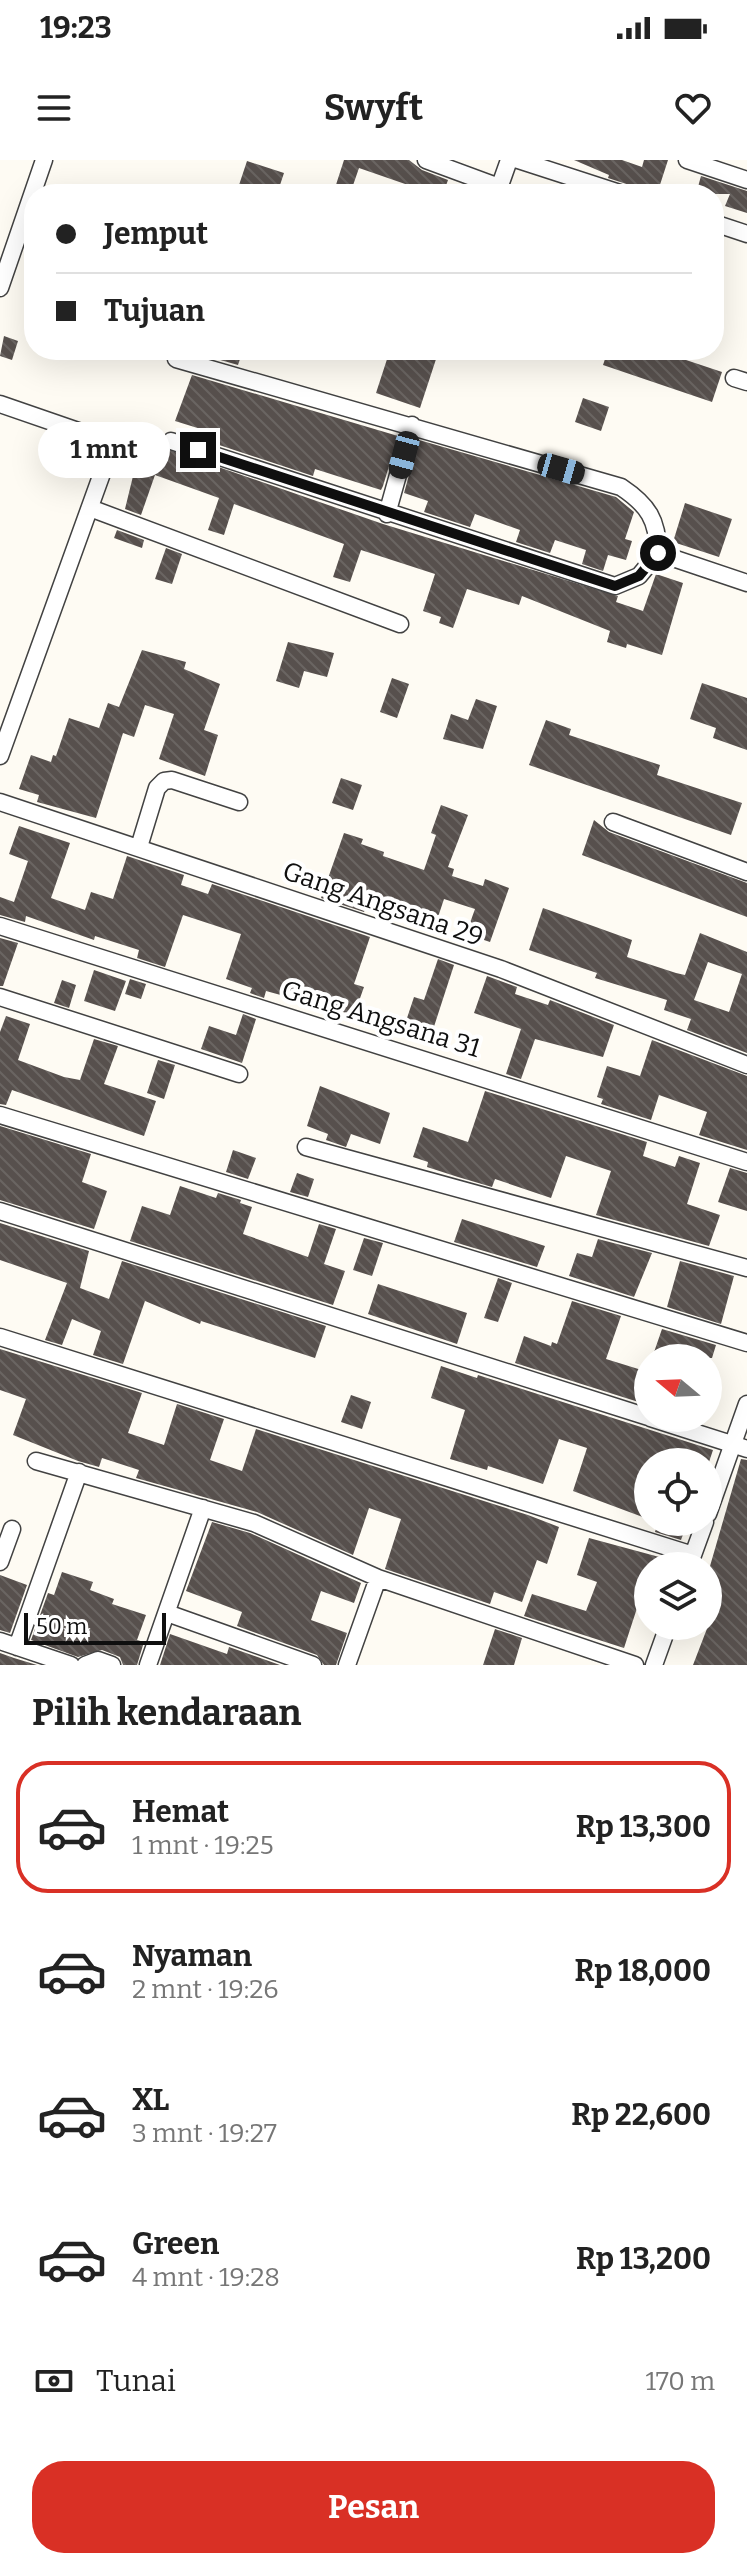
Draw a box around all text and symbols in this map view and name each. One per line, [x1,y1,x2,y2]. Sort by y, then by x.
text: 19:23 [40,10,112,46]
icon: menu [32,86,76,130]
text: Swyft [324,86,423,130]
icon: heart [671,86,715,130]
text: Jemput [104,216,208,252]
text: Tujuan [104,293,205,329]
callout: 1 mnt [38,422,170,478]
car [386,429,422,481]
route end [180,432,216,468]
text: 1 mnt [70,434,138,465]
car [535,451,587,487]
route start [640,535,676,571]
street label: Gang Angsana 29 [279,855,487,953]
street label: Gang Angsana 31 [278,974,484,1064]
north arrow [634,1344,722,1432]
map controls [634,1344,722,1640]
button: locate [634,1448,722,1536]
button: layers [634,1552,722,1640]
scale bar [24,1609,166,1645]
text: 50 m [36,1613,87,1640]
text: Pilih kendaraan [32,1691,302,1735]
icon: car [36,1791,108,1863]
text: Hemat [132,1794,229,1830]
text: Rp 13,300 [576,1809,711,1845]
text: 1 mnt · 19:25 [132,1830,274,1861]
icon: car [36,1935,108,2007]
text: Nyaman [132,1938,252,1974]
text: Rp 18,000 [574,1953,711,1989]
text: 2 mnt · 19:26 [132,1974,279,2005]
icon: car [36,2079,108,2151]
text: XL [132,2082,169,2118]
text: Rp 22,600 [571,2097,711,2133]
text: 3 mnt · 19:27 [132,2118,277,2149]
icon: car [36,2223,108,2295]
text: Green [132,2226,219,2262]
text: Rp 13,200 [576,2241,711,2277]
text: 4 mnt · 19:28 [132,2262,280,2293]
icon: cash [32,2359,76,2403]
text: Tunai [96,2363,176,2399]
text: 170 m [645,2366,715,2397]
button: Pesan [32,2461,715,2553]

